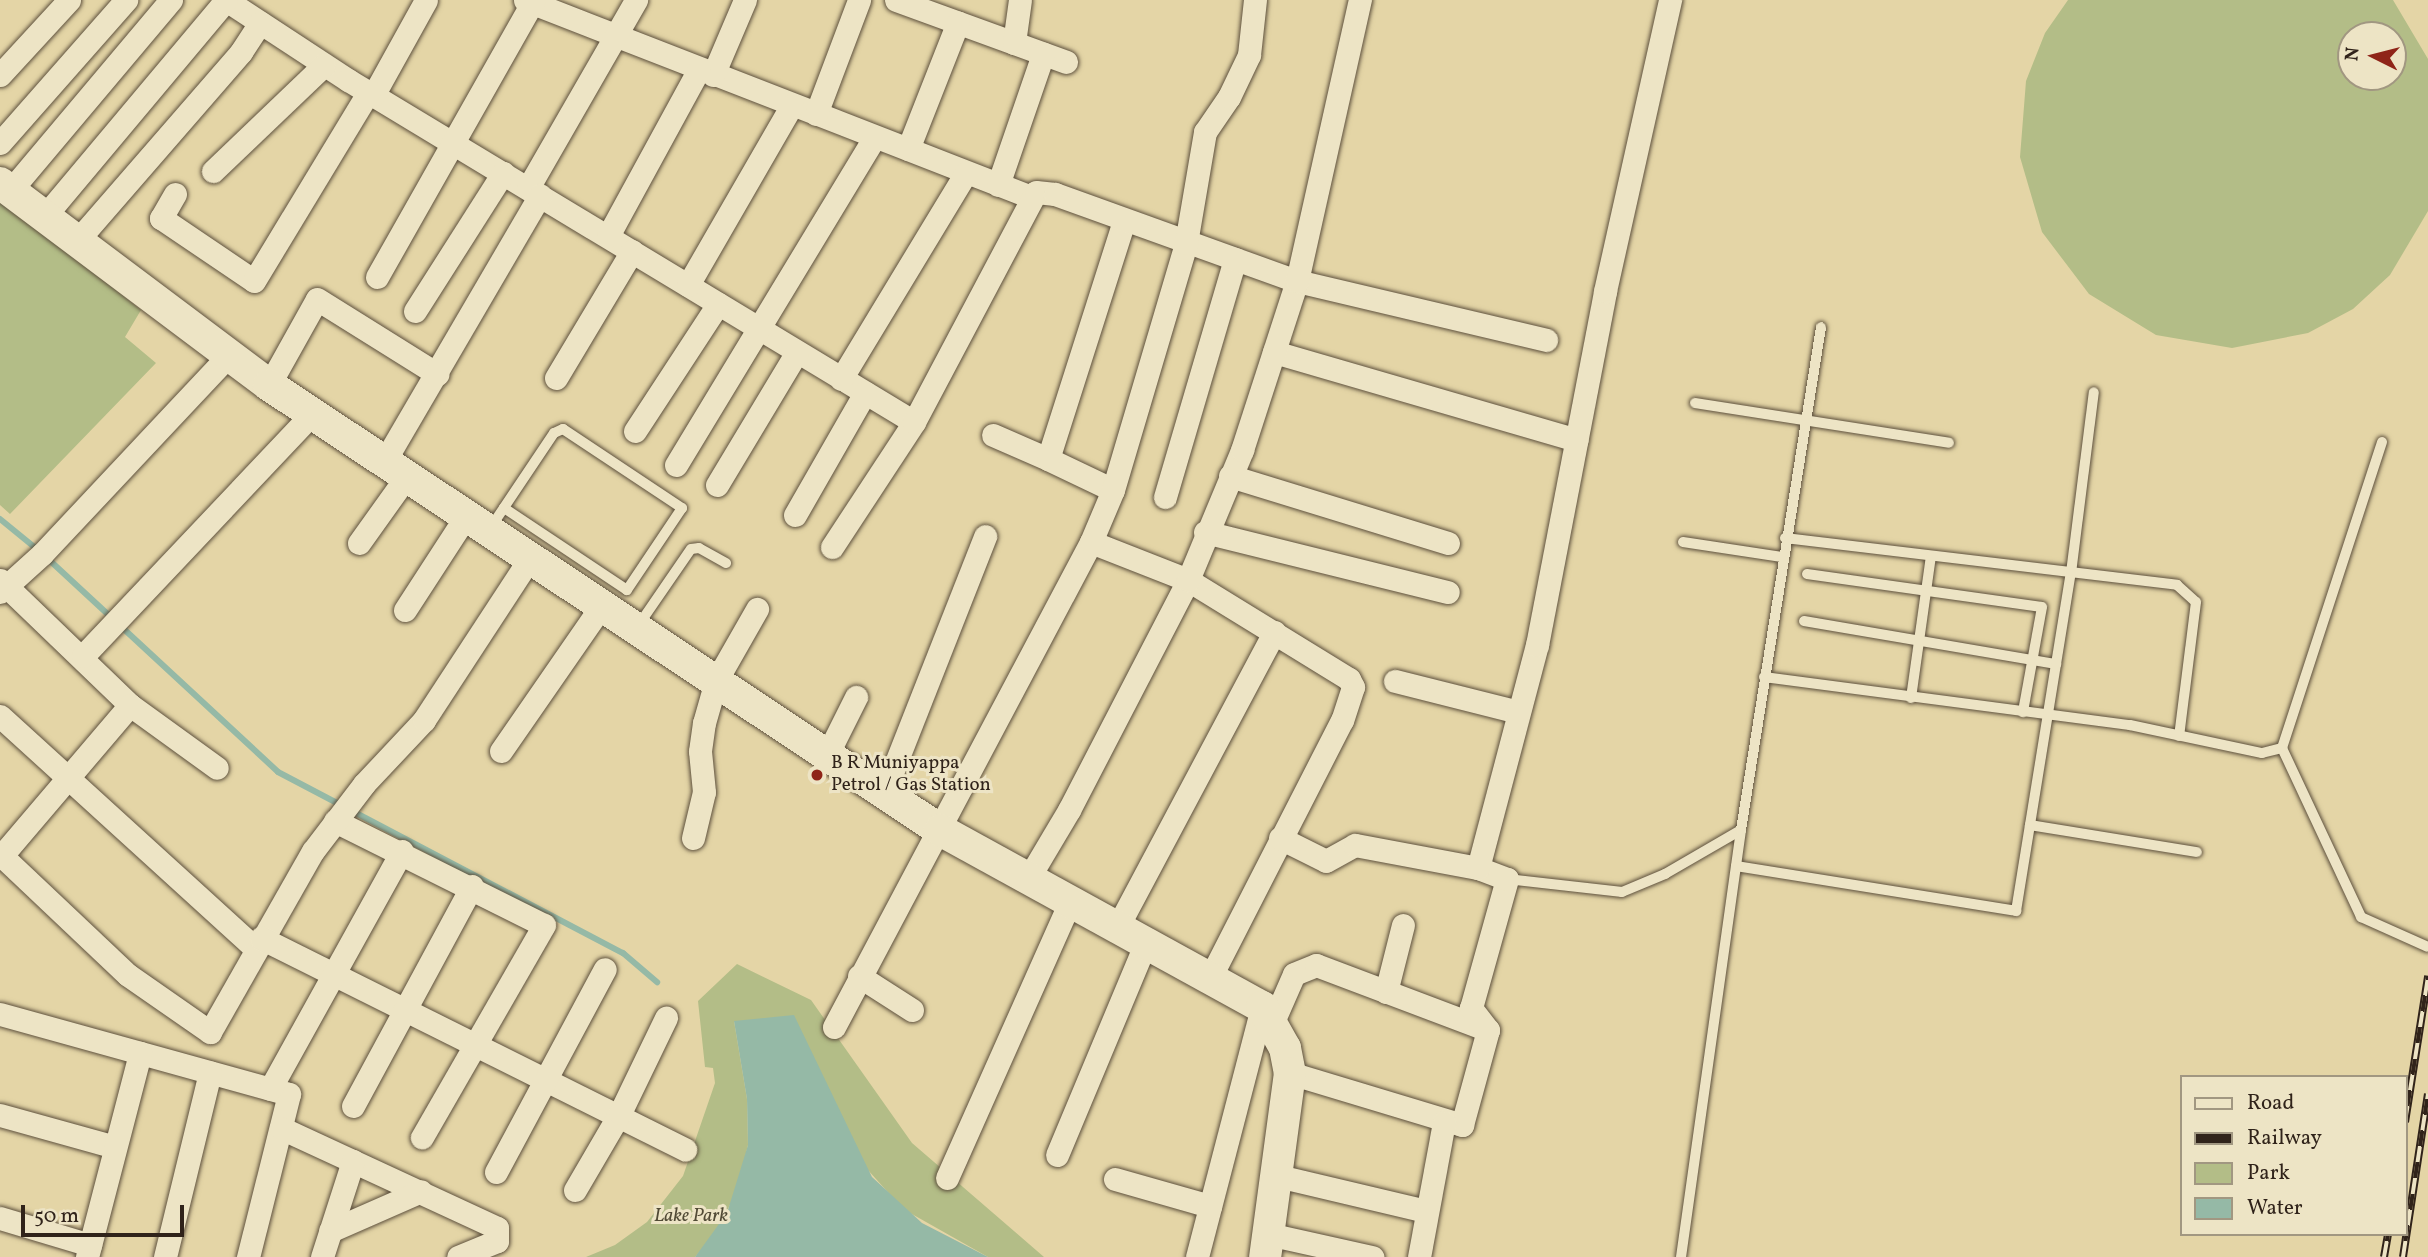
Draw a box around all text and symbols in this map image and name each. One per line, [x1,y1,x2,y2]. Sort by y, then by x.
north arrow [2337,21,2407,91]
text: N [2339,46,2367,62]
place label: B R Muniyappa Petrol / Gas Station [831,753,991,797]
marker: B R Muniyappa Petrol / Gas Station [809,767,825,783]
legend [2180,1075,2407,1236]
text: Road [2247,1089,2294,1118]
text: Railway [2247,1124,2322,1153]
text: Park [2247,1159,2290,1188]
scale bar [24,1190,187,1234]
text: Water [2247,1194,2303,1223]
text: 50 m [34,1202,79,1231]
park label: Lake Park [654,1206,728,1228]

